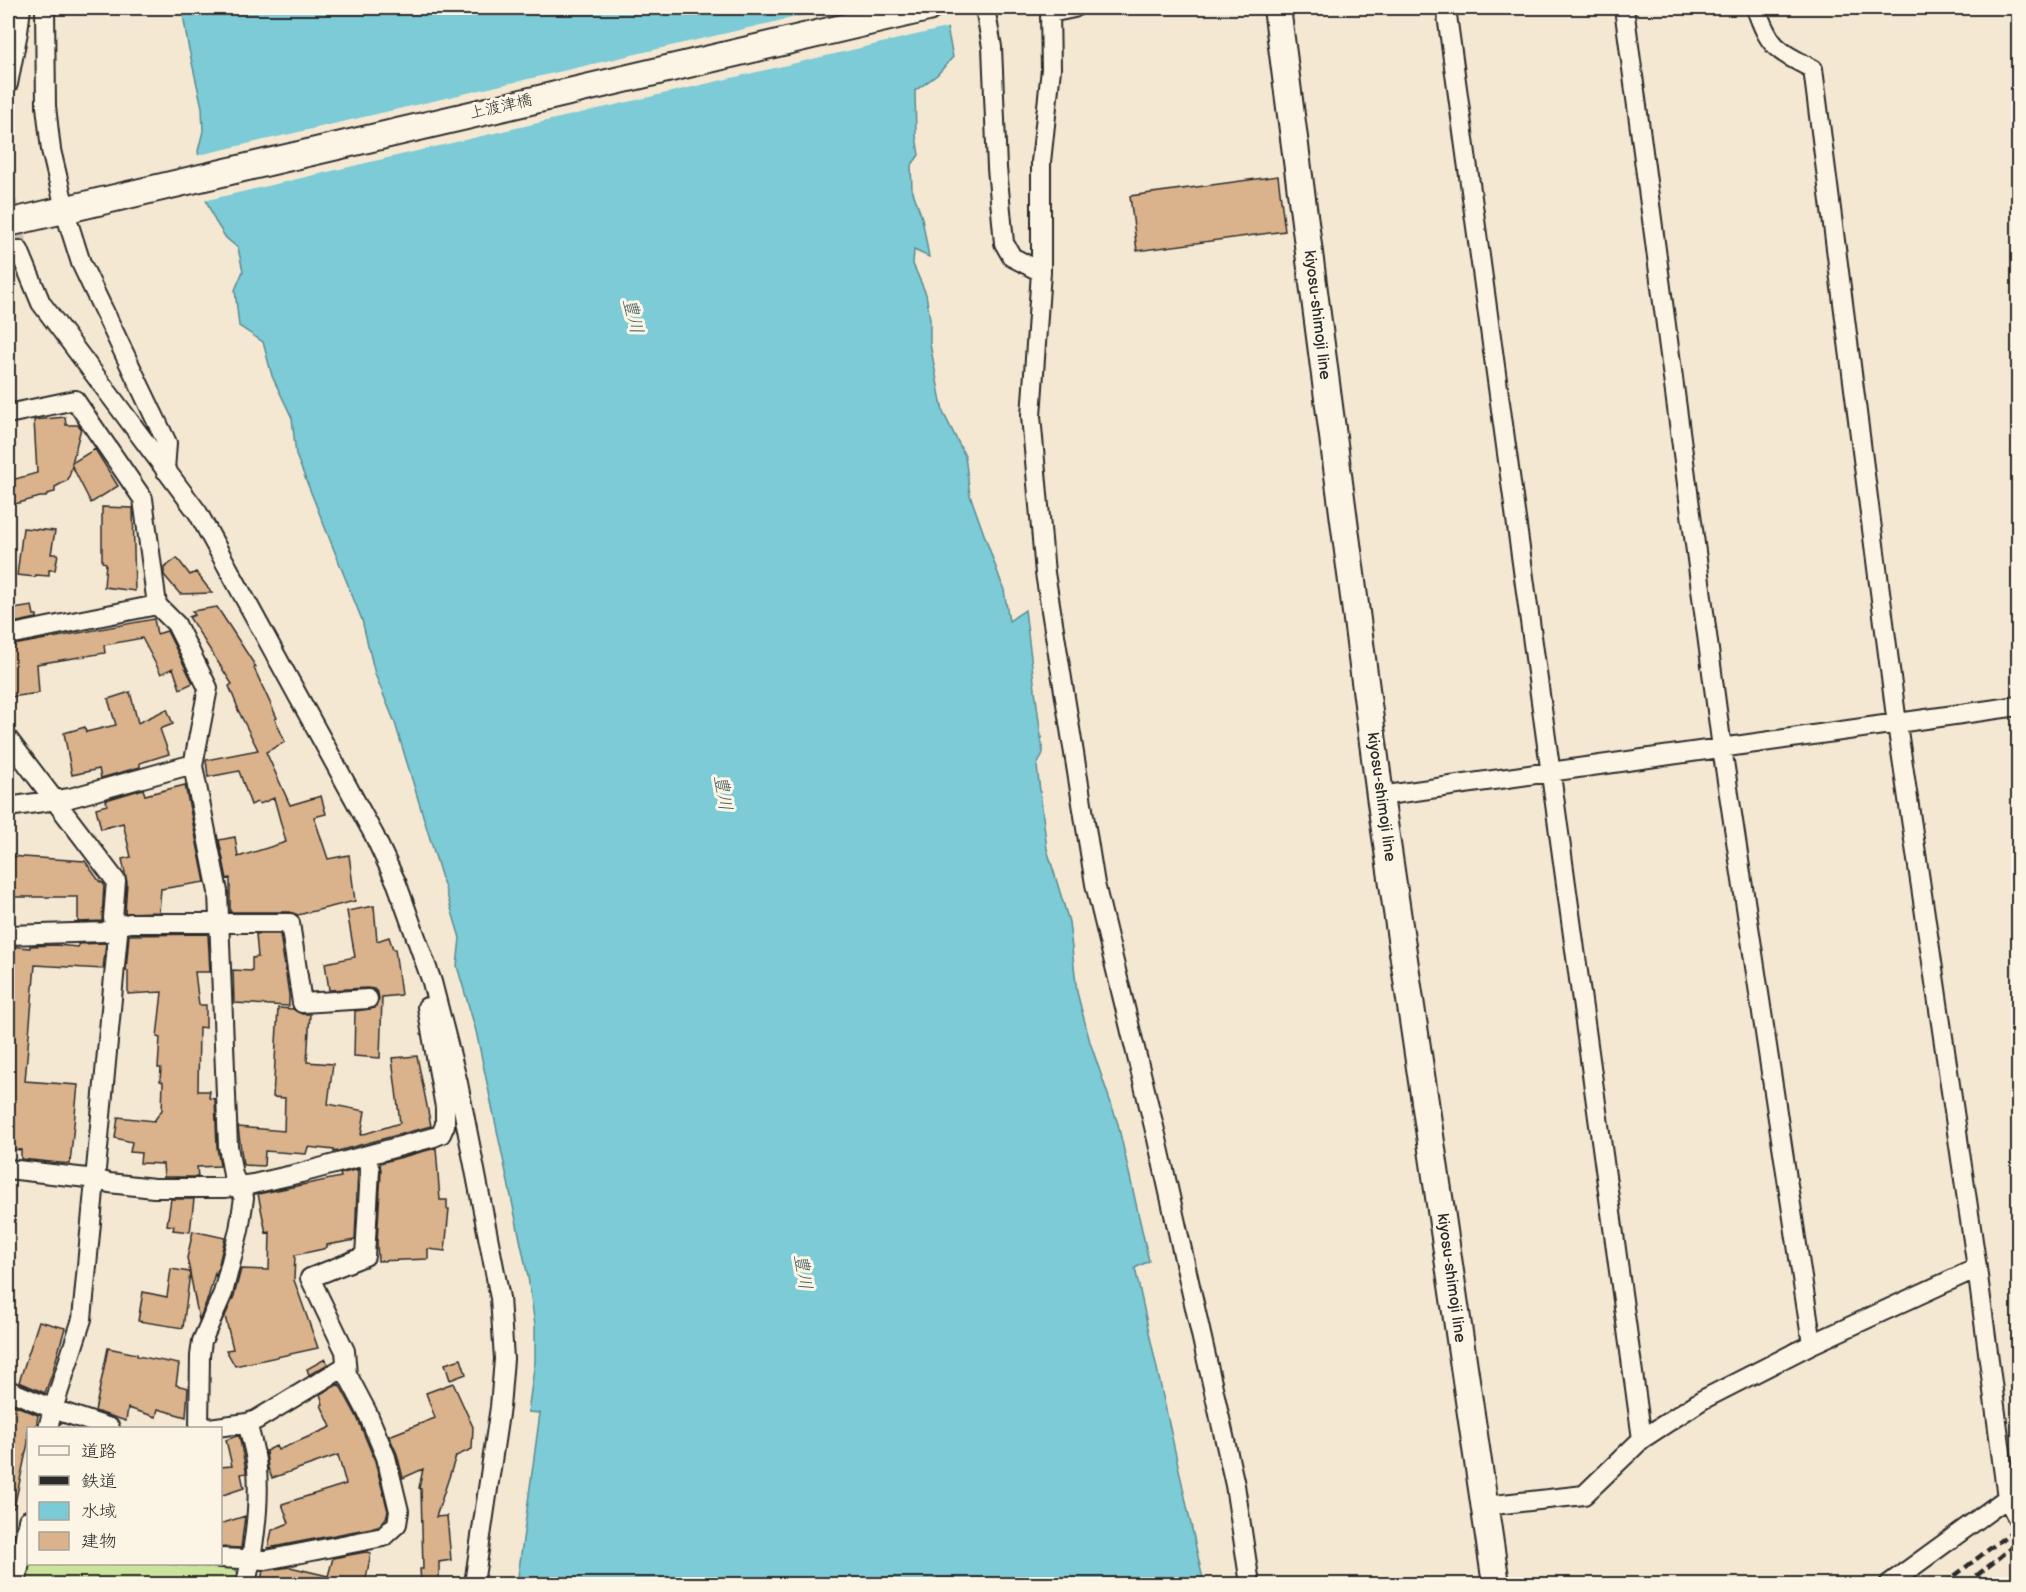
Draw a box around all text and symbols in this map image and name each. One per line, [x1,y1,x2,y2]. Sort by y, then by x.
street label: 上渡津橋 [468,91,534,123]
street label: kiyosu-shimoji line [1300,249,1334,381]
water label: 豊川 [619,296,647,336]
street label: kiyosu-shimoji line [1363,731,1400,863]
water label: 豊川 [710,774,736,812]
street label: kiyosu-shimoji line [1433,1212,1470,1344]
water label: 豊川 [790,1253,816,1291]
legend [27,1427,222,1565]
text: 道路 [81,1441,117,1462]
text: 鉄道 [81,1471,117,1492]
text: 水域 [81,1501,117,1522]
text: 建物 [81,1531,117,1552]

